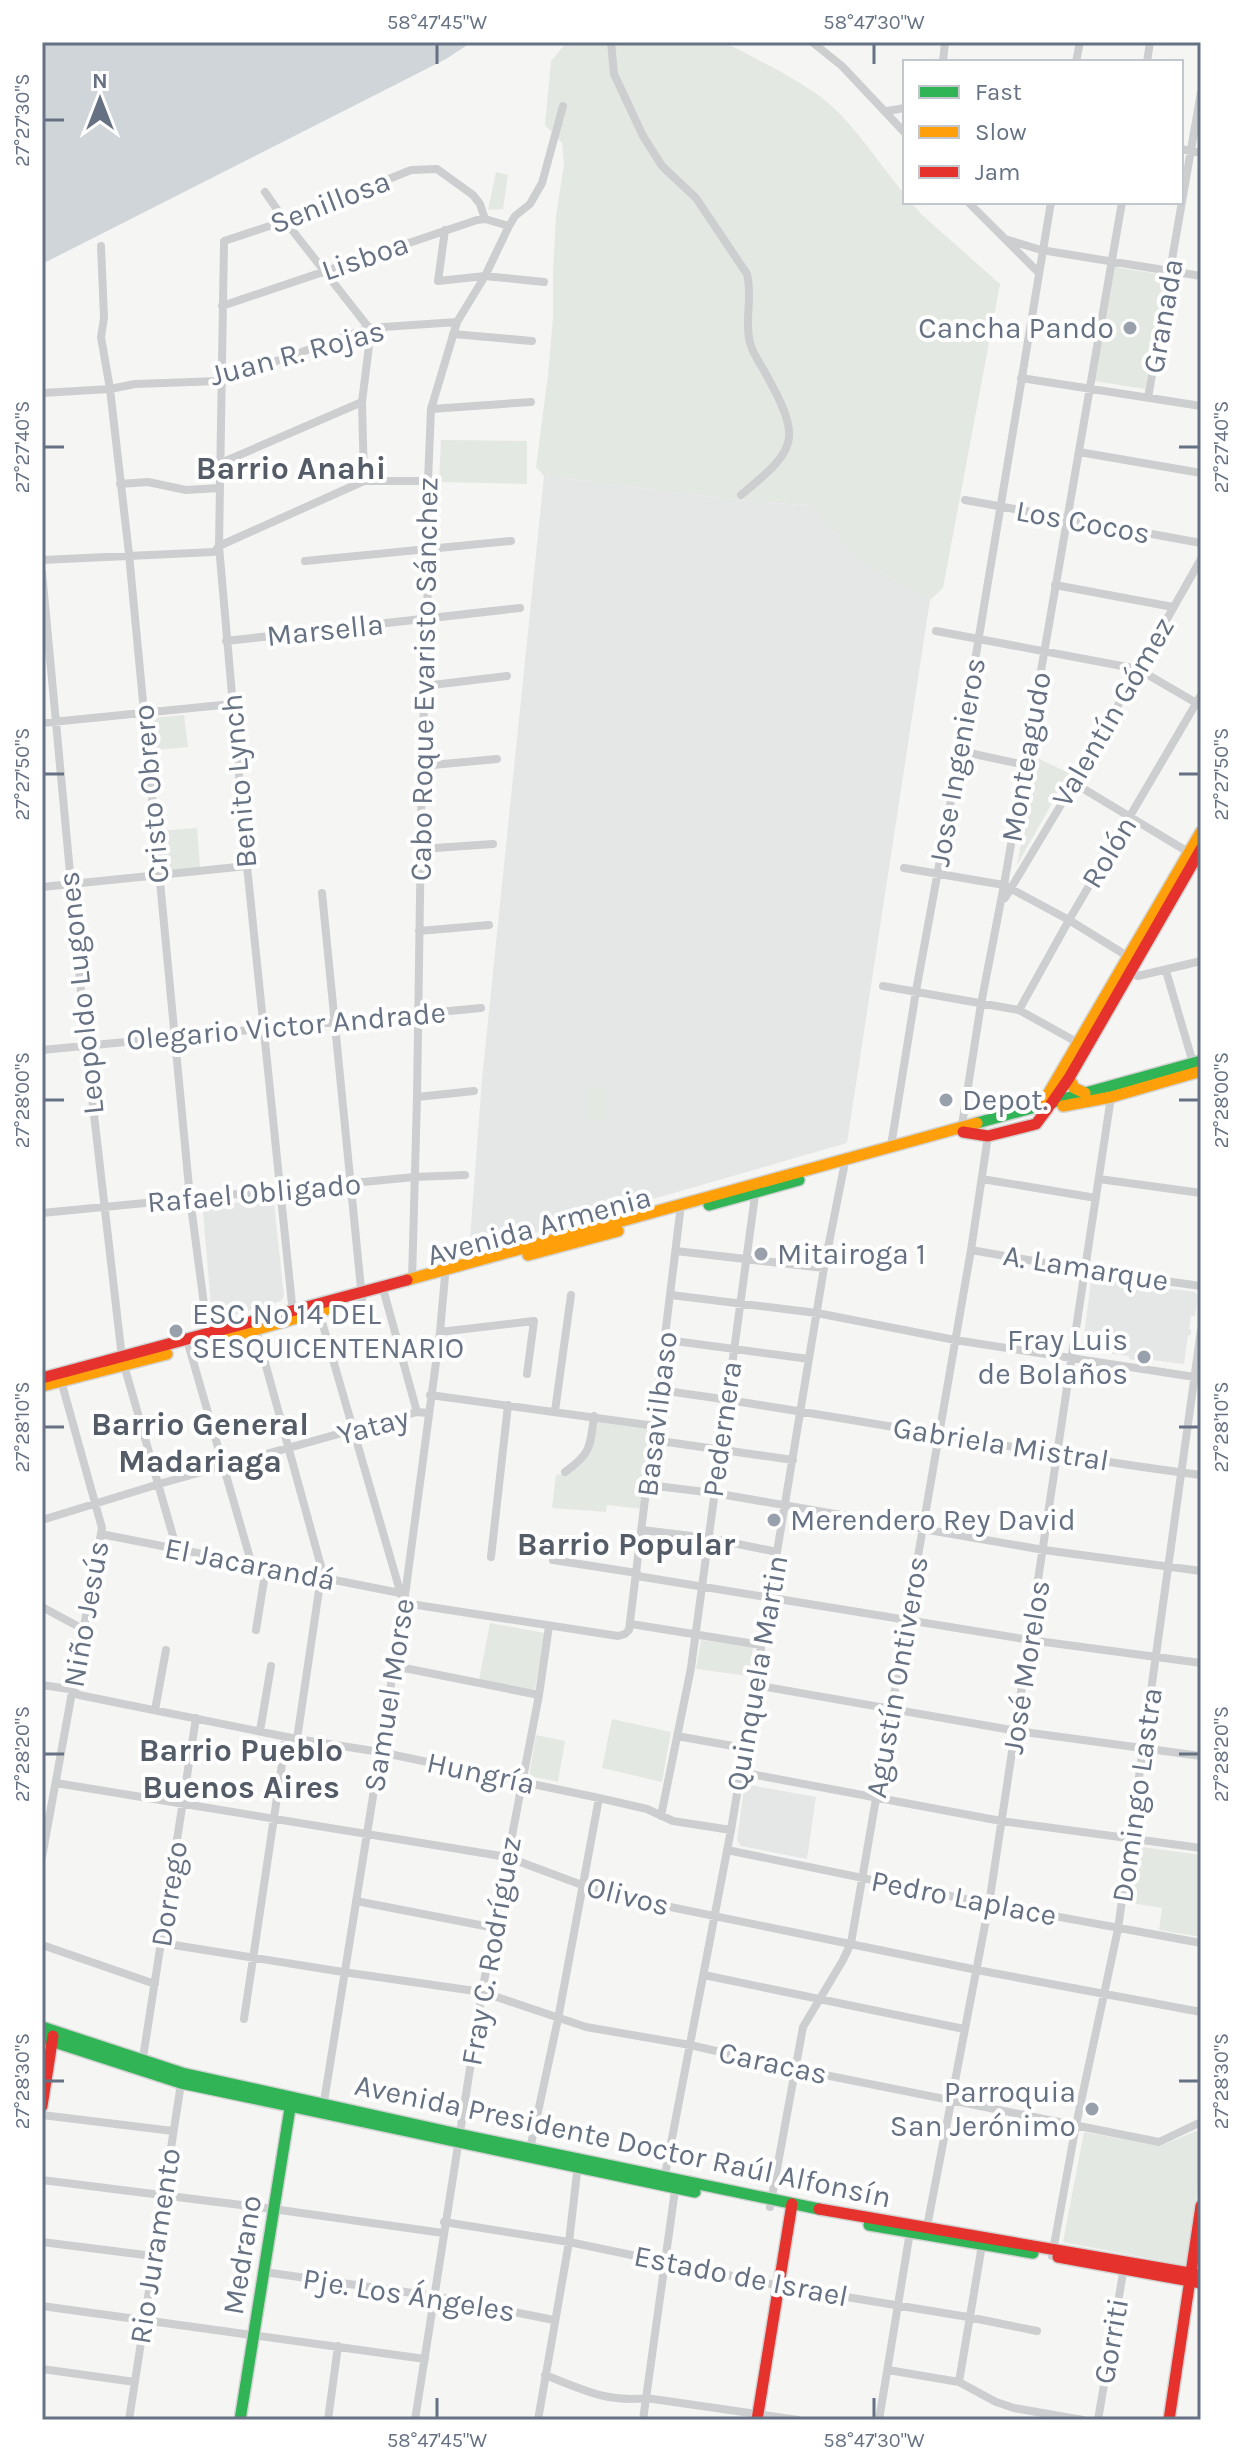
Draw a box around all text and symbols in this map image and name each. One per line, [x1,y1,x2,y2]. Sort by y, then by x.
text: 58°47'45"W [387,11,487,34]
text: 58°47'30"W [823,11,925,34]
north arrow [60,60,140,140]
legend [903,60,1183,204]
text: N [92,68,108,94]
text: 27°27'30"S [11,73,34,167]
text: Fast [975,78,1022,106]
text: Slow [975,118,1027,146]
text: Jam [975,158,1020,186]
street label: Senillosa [265,163,395,241]
street label: Lisboa [317,225,413,289]
street label: Granada [1135,256,1191,376]
place label: Cancha Pando [918,310,1114,346]
street label: Juan R. Rojas [206,312,388,394]
marker: Cancha Pando [1121,319,1139,337]
text: 27°27'40"S [11,401,34,493]
text: 27°27'40"S [1210,401,1233,493]
district label: Barrio Anahi [196,450,386,487]
street label: Cabo Roque Evaristo Sánchez [402,477,446,881]
street label: Los Cocos [1013,492,1153,552]
street label: Marsella [265,606,385,654]
street label: Valentín Gómez [1044,611,1182,813]
street label: Jose Ingenieros [921,655,993,869]
street label: Monteagudo [993,669,1059,845]
street label: Benito Lynch [213,692,265,870]
street label: Cristo Obrero [125,703,177,885]
text: 27°27'50"S [11,728,34,820]
text: 27°27'50"S [1210,728,1233,820]
street label: Rolón [1074,809,1144,895]
street label: Leopoldo Lugones [50,870,112,1116]
street label: Olegario Victor Andrade [125,994,447,1058]
text: 27°28'00"S [11,1052,34,1148]
text: 27°28'00"S [1210,1052,1233,1148]
place label: Depot. [962,1082,1048,1118]
marker: Depot. [937,1091,955,1109]
street label: Rafael Obligado [145,1166,363,1220]
street label: Avenida Armenia [423,1179,655,1273]
place label: Mitairoga 1 [777,1236,926,1272]
street label: A. Lamarque [1001,1237,1171,1299]
marker: Mitairoga 1 [752,1245,770,1263]
place label: ESC Nº 14 DEL SESQUICENTENARIO [192,1296,464,1366]
marker: ESC Nº 14 DEL SESQUICENTENARIO [167,1322,185,1340]
place label: Fray Luis de Bolaños [977,1322,1128,1392]
street label: Basavilbaso [629,1329,685,1499]
marker: Fray Luis de Bolaños [1135,1348,1153,1366]
street label: Pedernera [695,1359,749,1499]
text: 27°28'10"S [11,1381,34,1473]
text: 27°28'10"S [1210,1381,1233,1473]
street label: Yatay [333,1399,413,1453]
district label: Barrio General Madariaga [91,1406,309,1480]
street label: Gabriela Mistral [891,1409,1111,1479]
place label: Merendero Rey David [790,1502,1076,1538]
marker: Merendero Rey David [765,1511,783,1529]
district label: Barrio Popular [517,1526,736,1563]
street label: El Jacarandá [162,1530,338,1598]
street label: Niño Jesús [55,1538,117,1690]
street label: Quinquela Martin [719,1552,795,1794]
street label: Agustín Ontiveros [858,1553,936,1801]
street label: José Morelos [995,1578,1057,1756]
street label: Samuel Morse [356,1596,422,1794]
street label: Domingo Lastra [1104,1685,1170,1905]
text: 27°28'20"S [11,1706,34,1802]
text: 27°28'20"S [1210,1706,1233,1802]
district label: Barrio Pueblo Buenos Aires [139,1732,343,1806]
street label: Hungría [424,1744,538,1802]
street label: Fray C. Rodríguez [453,1834,529,2068]
street label: Dorrego [143,1839,195,1949]
street label: Pedro Laplace [868,1862,1060,1934]
street label: Olivos [583,1868,673,1924]
text: 27°28'30"S [11,2033,34,2129]
text: 27°28'30"S [1210,2033,1233,2129]
street label: Caracas [715,2034,831,2092]
street label: Avenida Presidente Doctor Raúl Alfonsín [352,2066,894,2216]
place label: Parroquia San Jerónimo [890,2074,1076,2144]
marker: Parroquia San Jerónimo [1083,2100,1101,2118]
street label: Rio Juramento [122,2146,188,2346]
street label: Medrano [215,2193,269,2317]
street label: Estado de Israel [631,2238,851,2314]
street label: Pje. Los Ángeles [300,2260,518,2330]
street label: Gorriti [1086,2295,1136,2387]
text: 58°47'45"W [387,2429,487,2452]
text: 58°47'30"W [823,2429,925,2452]

